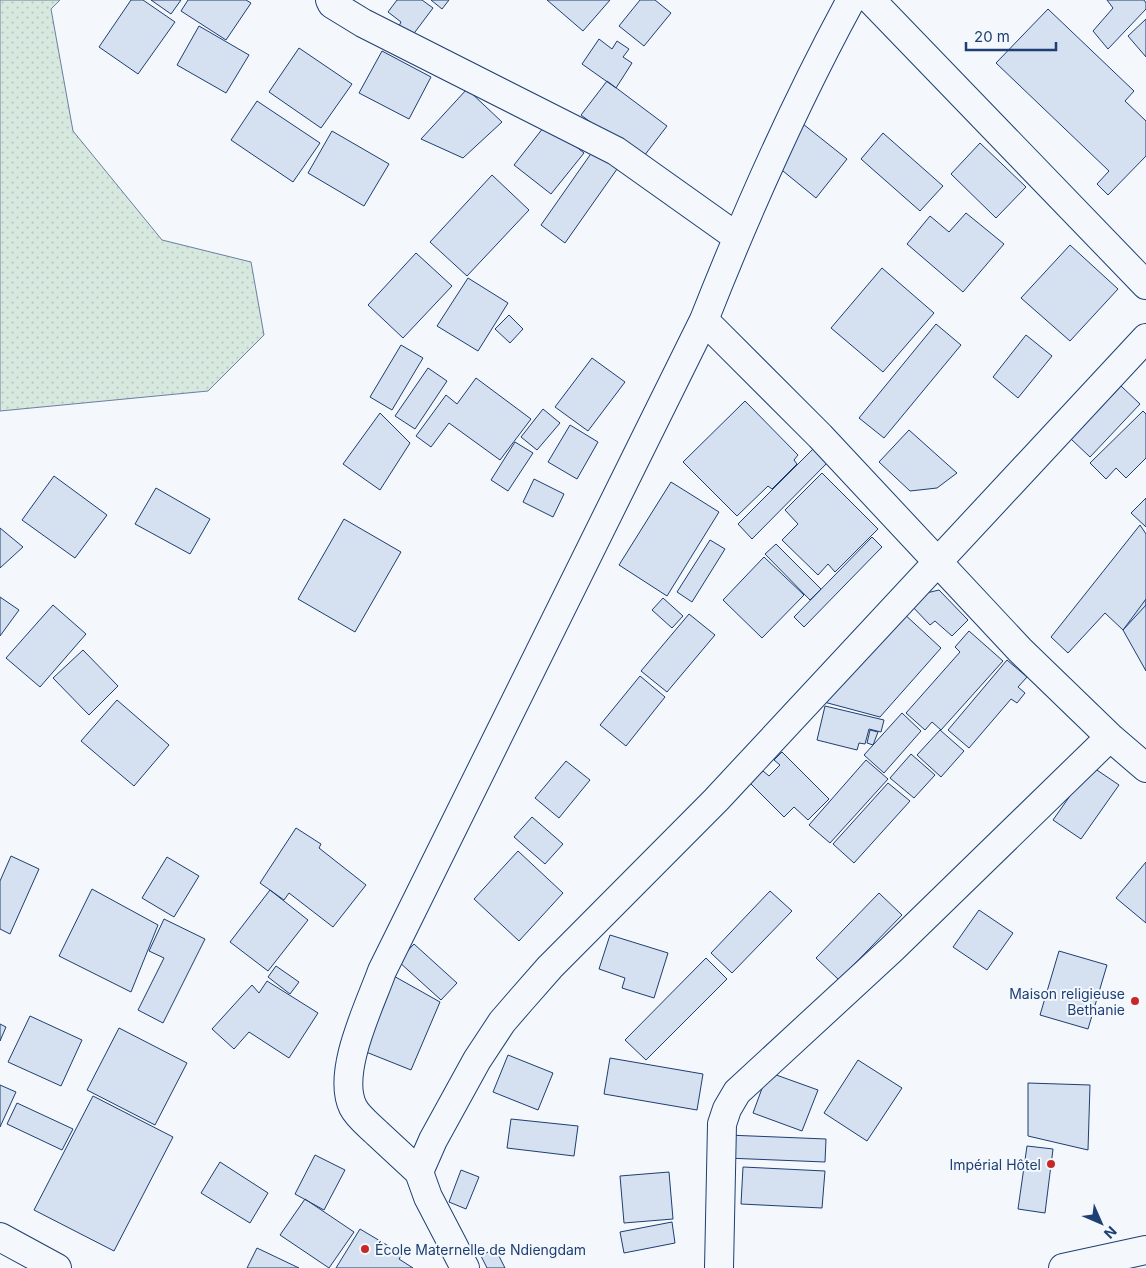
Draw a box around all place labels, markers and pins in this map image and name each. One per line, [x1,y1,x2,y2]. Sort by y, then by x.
place label: Maison religieuse Bethanie [1009,985,1125,1018]
marker: Maison religieuse Bethanie [1129,995,1141,1007]
place label: Impérial Hôtel [949,1156,1041,1173]
marker: Impérial Hôtel [1045,1158,1057,1170]
place label: École Maternelle de Ndiengdam [375,1241,586,1258]
marker: École Maternelle de Ndiengdam [359,1243,371,1255]

